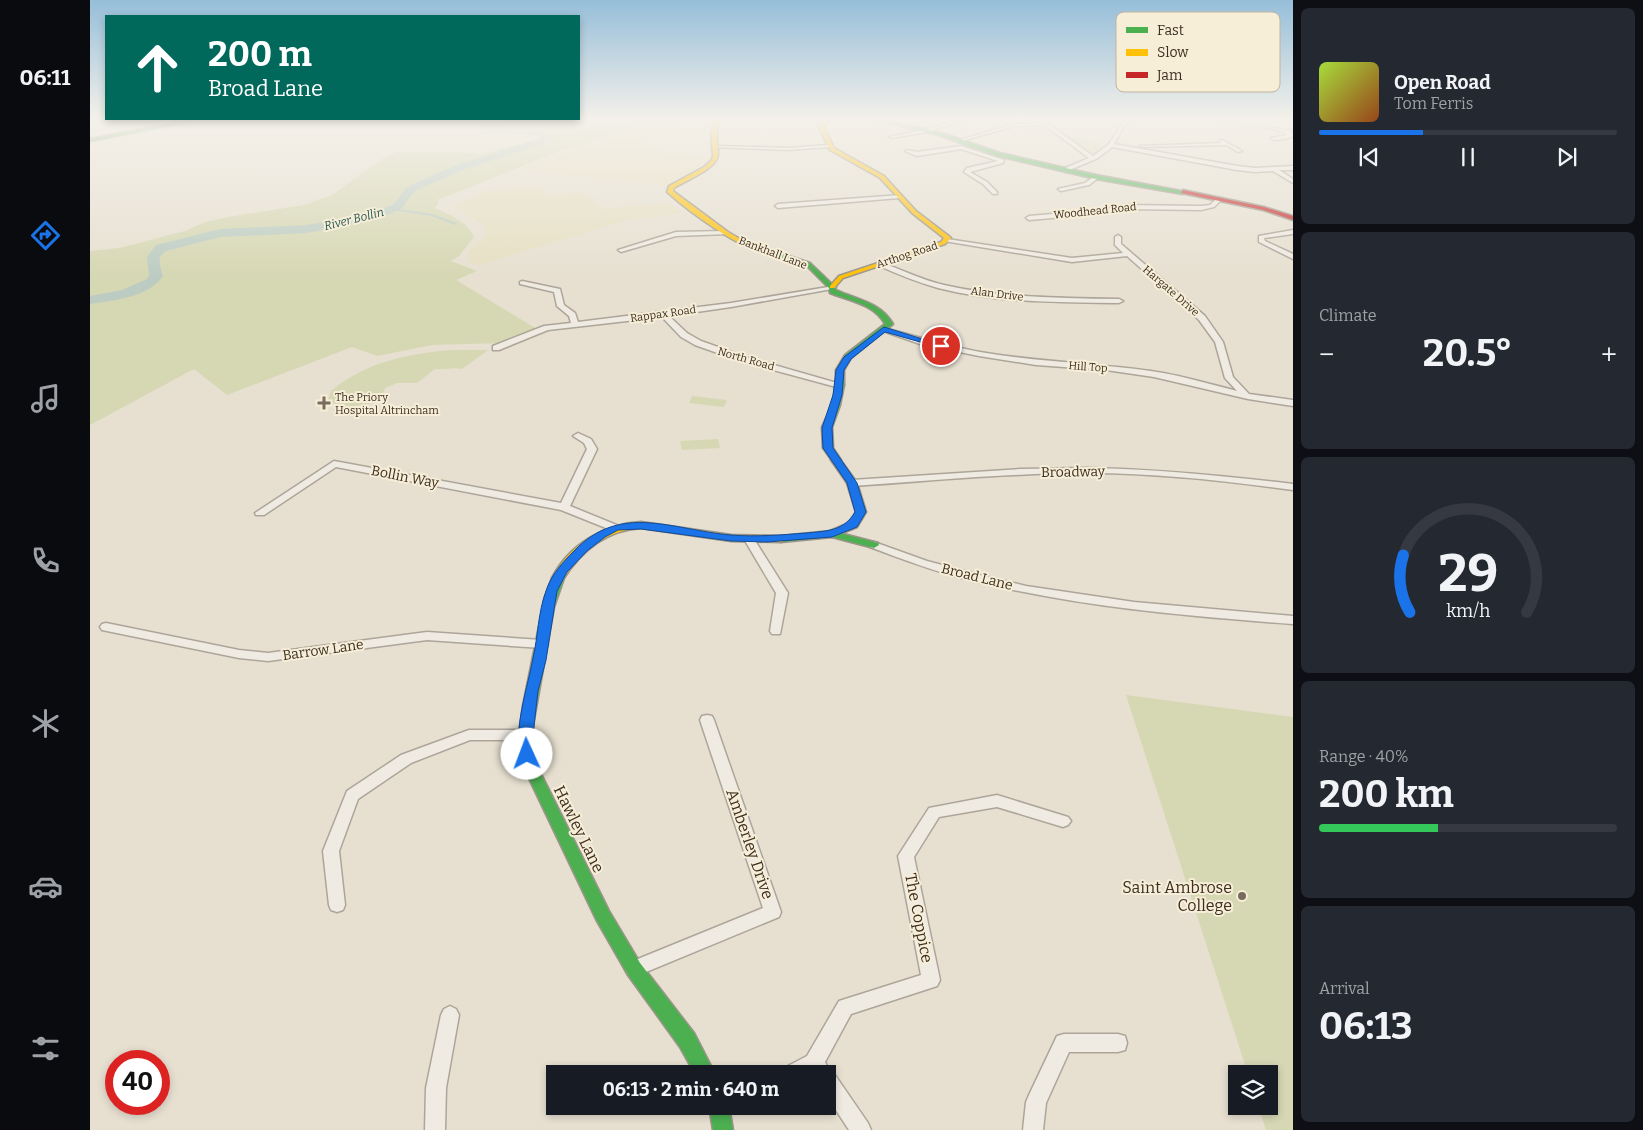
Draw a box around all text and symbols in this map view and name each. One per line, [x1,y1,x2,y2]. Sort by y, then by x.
legend [1116,12,1280,92]
text: Fast [1157,22,1184,39]
text: 200 m [208,33,312,75]
icon: ahead [125,35,190,100]
text: Slow [1157,44,1189,61]
text: 06:11 [19,64,71,91]
text: Jam [1156,67,1183,84]
text: Open Road [1394,71,1491,94]
text: Broad Lane [208,75,323,102]
text: Tom Ferris [1394,94,1473,113]
icon: previous [1355,143,1383,171]
icon: pause [1454,143,1482,171]
icon: next [1553,143,1581,171]
street label: Woodhead Road [1053,200,1137,222]
water label: River Bollin [323,205,385,233]
icon: directions [28,218,63,253]
street label: Bankhall Lane [737,234,809,272]
street label: Arthog Road [875,239,940,271]
street label: Hargate Drive [1140,263,1202,319]
street label: Alan Drive [970,284,1024,304]
street label: Rappax Road [629,303,697,325]
text: Climate [1319,306,1377,325]
pin [920,325,962,367]
text: 20.5° [1423,330,1513,376]
icon: arrive [927,332,955,360]
text: − [1319,338,1334,371]
text: + [1601,338,1617,371]
street label: North Road [716,345,776,373]
street label: Hill Top [1068,359,1109,375]
icon: music [28,381,63,416]
place label: The Priory Hospital Altrincham [335,391,439,417]
marker: The Priory Hospital Altrincham [317,396,331,410]
street label: Bollin Way [370,462,441,492]
street label: Broadway [1041,463,1106,481]
text: 29 [1438,542,1498,605]
icon: phone [28,543,63,578]
street label: Broad Lane [939,560,1015,594]
text: km/h [1446,600,1490,622]
street label: Barrow Lane [281,636,365,664]
icon: climate [28,706,63,741]
position arrow [500,727,552,779]
text: Range · 40% [1319,747,1409,766]
text: 200 km [1319,771,1454,817]
street label: Hawley Lane [550,782,608,876]
street label: Amberley Drive [722,786,778,902]
icon: car [28,869,63,904]
street label: The Coppice [901,872,937,964]
place label: Saint Ambrose College [1122,878,1232,915]
marker: Saint Ambrose College [1236,890,1248,902]
text: Arrival [1319,979,1370,998]
text: 06:13 [1319,1003,1413,1049]
icon: filters [28,1031,63,1066]
speed limit sign: 40 [105,1050,170,1115]
map controls [1228,1065,1278,1115]
button: layers [1228,1065,1278,1115]
text: 06:13 · 2 min · 640 m [603,1078,779,1101]

